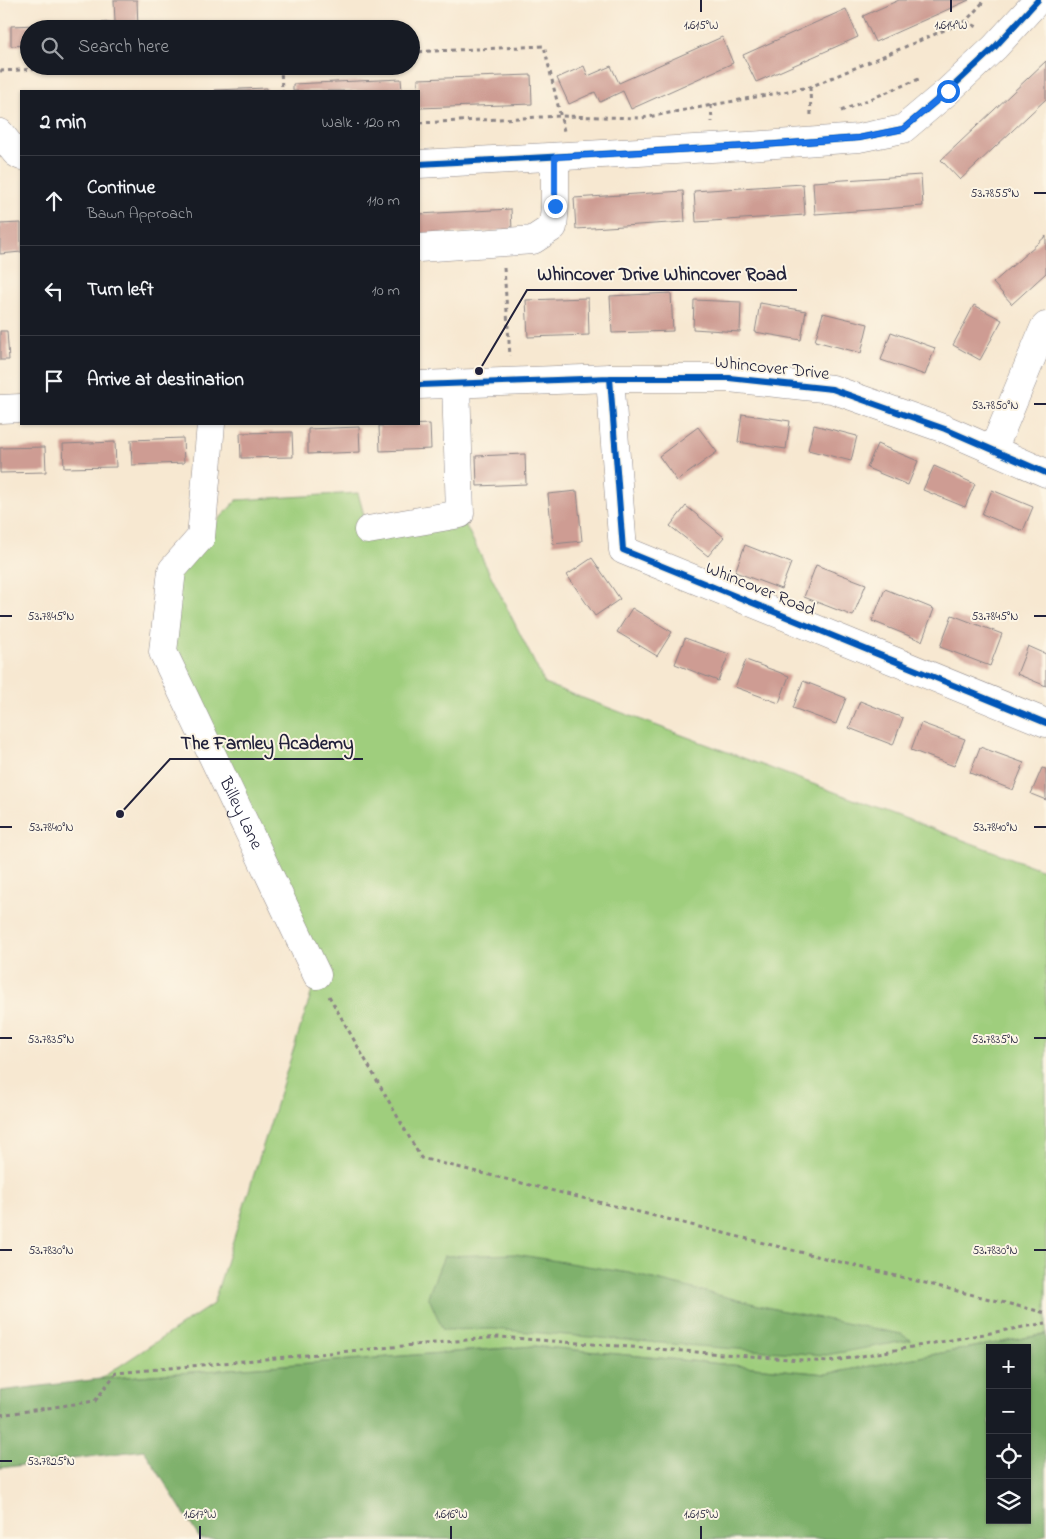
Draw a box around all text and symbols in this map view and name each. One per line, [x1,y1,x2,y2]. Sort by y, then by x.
text: 1.615°W [684,17,718,35]
text: 1.614°W [935,17,967,35]
search box [20,20,420,75]
icon: search [38,34,66,62]
text: Search here [78,34,169,61]
route start [937,80,960,103]
text: 2 min [40,108,86,138]
text: Walk · 120 m [321,111,400,135]
text: Continue [87,175,155,202]
text: 53.7855°N [971,185,1019,203]
icon: ahead [40,187,68,215]
text: 110 m [366,189,400,213]
route end [544,195,567,218]
text: Bawn Approach [87,202,193,226]
callout: Whincover Drive Whincover Road [527,256,797,290]
text: Whincover Drive Whincover Road [537,262,787,289]
icon: left [40,277,68,305]
text: Turn left [87,277,154,304]
text: 10 m [372,279,400,303]
street label: Whincover Drive [713,350,832,388]
icon: arrive [40,367,68,395]
text: Arrive at destination [87,367,244,394]
text: 53.7850°N [971,397,1019,415]
street label: Whincover Road [701,556,819,624]
text: 53.7845°N [28,608,74,626]
text: 53.7845°N [972,608,1018,626]
callout: The Farnley Academy [170,725,363,759]
text: The Farnley Academy [181,731,354,760]
street label: Billey Lane [211,772,269,855]
text: 53.7840°N [28,819,74,837]
text: 53.7840°N [972,819,1018,837]
text: 53.7835°N [28,1031,74,1049]
text: 53.7835°N [972,1031,1018,1049]
text: 53.7830°N [28,1242,74,1260]
text: 53.7830°N [972,1242,1018,1260]
map controls [986,1344,1031,1524]
button: + [986,1344,1031,1389]
button: − [986,1389,1031,1434]
button: locate [986,1434,1031,1479]
text: 53.7825°N [27,1453,75,1471]
button: layers [986,1479,1031,1524]
text: 1.617°W [184,1506,216,1524]
text: 1.616°W [434,1506,468,1524]
text: 1.615°W [684,1506,718,1524]

